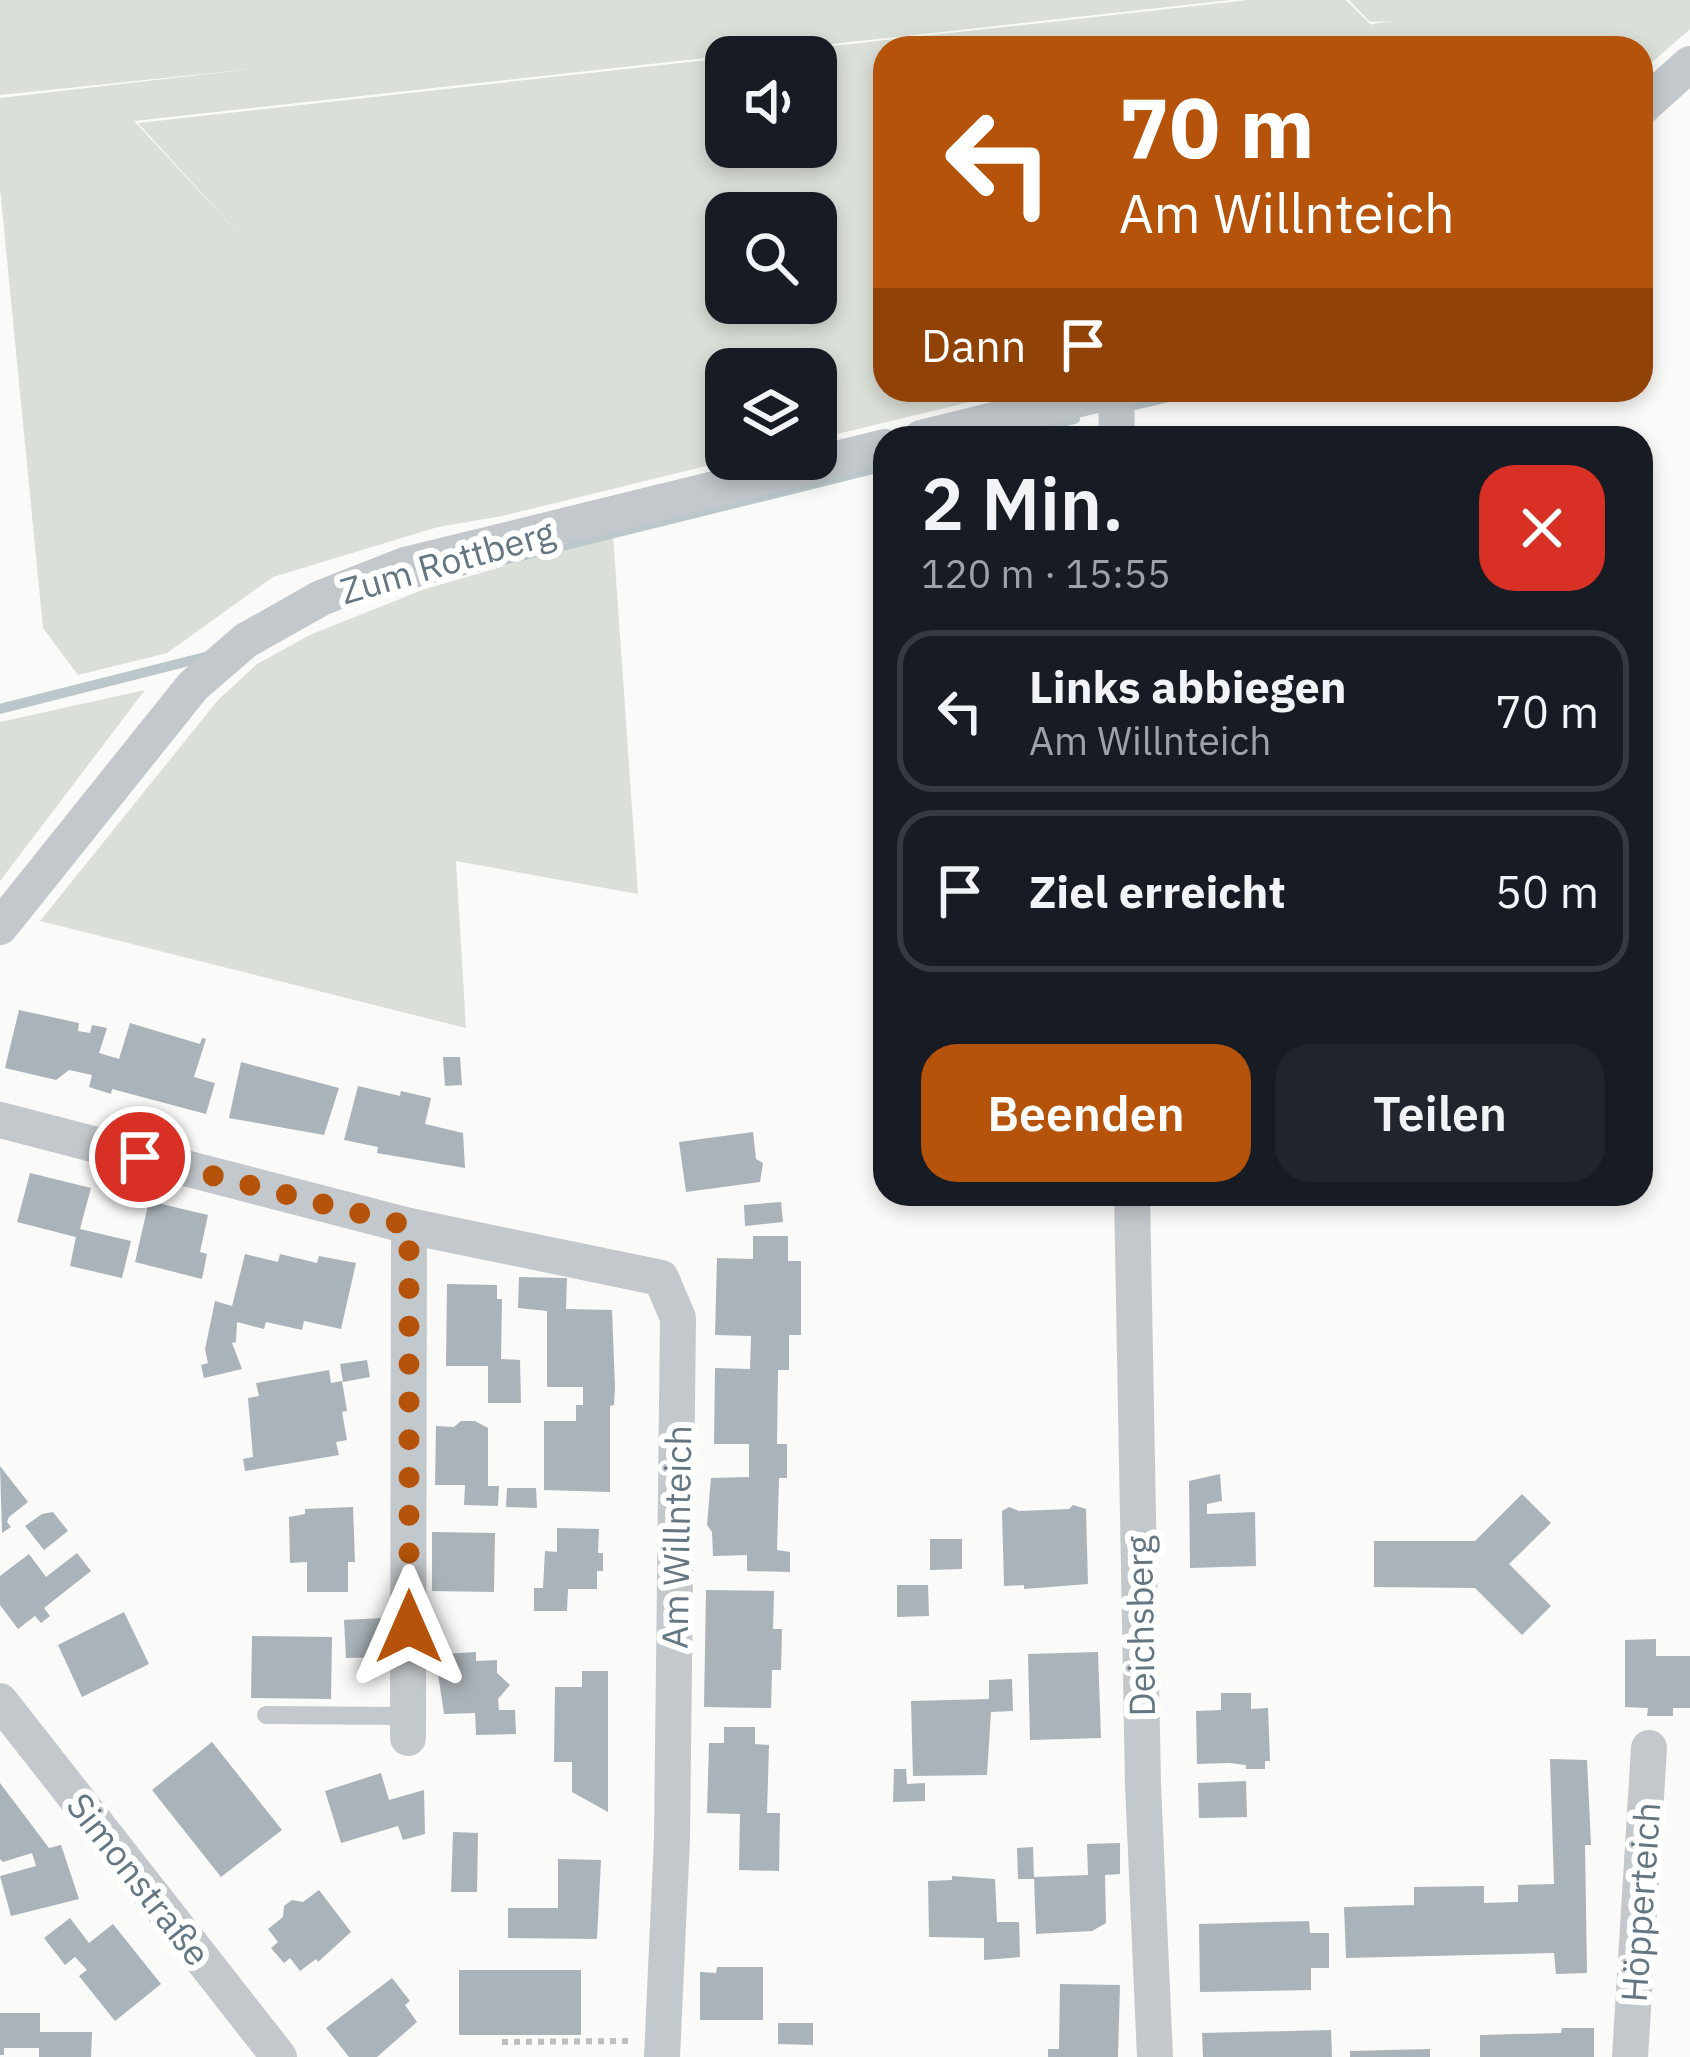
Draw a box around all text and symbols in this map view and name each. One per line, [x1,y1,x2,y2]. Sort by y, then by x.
map controls [705,36,837,480]
button: sound [705,36,837,168]
text: 70 m [1119,72,1315,181]
icon: left [921,84,1077,240]
text: Am Willnteich [1119,178,1455,248]
button: search [705,192,837,324]
icon: arrive [1050,312,1116,378]
text: Dann [921,316,1026,374]
button: layers [705,348,837,480]
text: 2 Min. [921,456,1124,550]
button: close [1479,465,1605,591]
street label: Zum Rottberg [334,508,560,614]
text: 120 m · 15:55 [921,548,1171,599]
text: Links abbiegen [1029,657,1347,715]
icon: left [927,678,993,744]
text: 70 m [1495,682,1599,740]
text: Am Willnteich [1029,715,1271,766]
icon: arrive [927,858,993,924]
text: Ziel erreicht [1029,862,1286,920]
text: 50 m [1495,862,1599,920]
button: Beenden [921,1044,1251,1182]
button: Teilen [1275,1044,1605,1182]
pin [89,1106,191,1208]
icon: arrive [107,1124,173,1190]
street label: Am Willnteich [651,1425,701,1649]
street label: Deichsberg [1115,1535,1165,1717]
position arrow [346,1564,472,1690]
street label: Simonstraße [57,1783,221,1975]
street label: Höpperteich [1610,1800,1670,2004]

